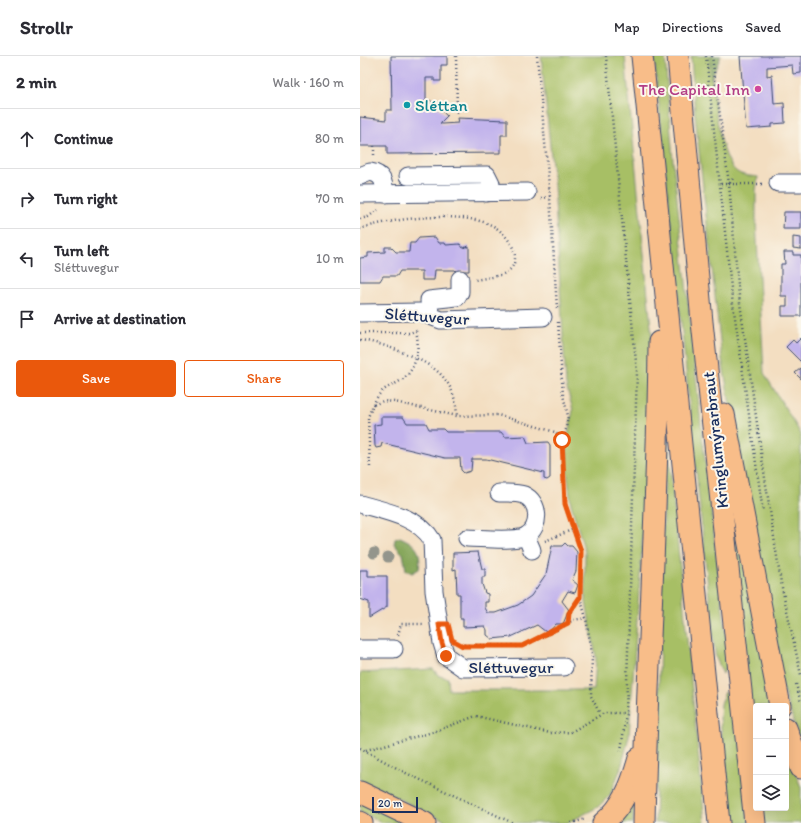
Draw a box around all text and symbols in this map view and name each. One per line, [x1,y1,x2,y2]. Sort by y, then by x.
text: Strollr [20,16,73,39]
text: Map [614,19,640,36]
text: Directions [662,19,723,36]
text: Saved [745,19,781,36]
text: 2 min [16,72,56,92]
text: Walk · 160 m [273,75,344,90]
place label: The Capital Inn [638,79,750,99]
marker: The Capital Inn [753,84,763,94]
place label: Sléttan [415,95,468,115]
marker: Sléttan [402,100,412,110]
icon: ahead [16,128,38,150]
text: Continue [54,130,113,148]
text: 80 m [315,131,344,146]
icon: right [16,188,38,210]
text: Turn right [54,190,118,208]
text: 70 m [316,191,344,206]
text: Turn left [54,242,109,260]
icon: left [16,248,38,270]
text: 10 m [316,251,344,266]
text: Sléttuvegur [54,260,119,275]
street label: Sléttuvegur [384,303,470,329]
icon: arrive [16,308,38,330]
text: Arrive at destination [54,310,186,328]
button: Save [16,360,176,397]
button: Share [184,360,344,397]
street label: Kringlumýrarbraut [698,370,732,510]
route start [553,431,571,449]
route end [437,647,455,665]
street label: Sléttuvegur [469,657,554,677]
map controls [753,703,789,811]
button: + [753,703,789,739]
button: − [753,739,789,775]
button: layers [753,775,789,811]
scale bar [372,795,418,814]
text: 20 m [378,797,402,810]

